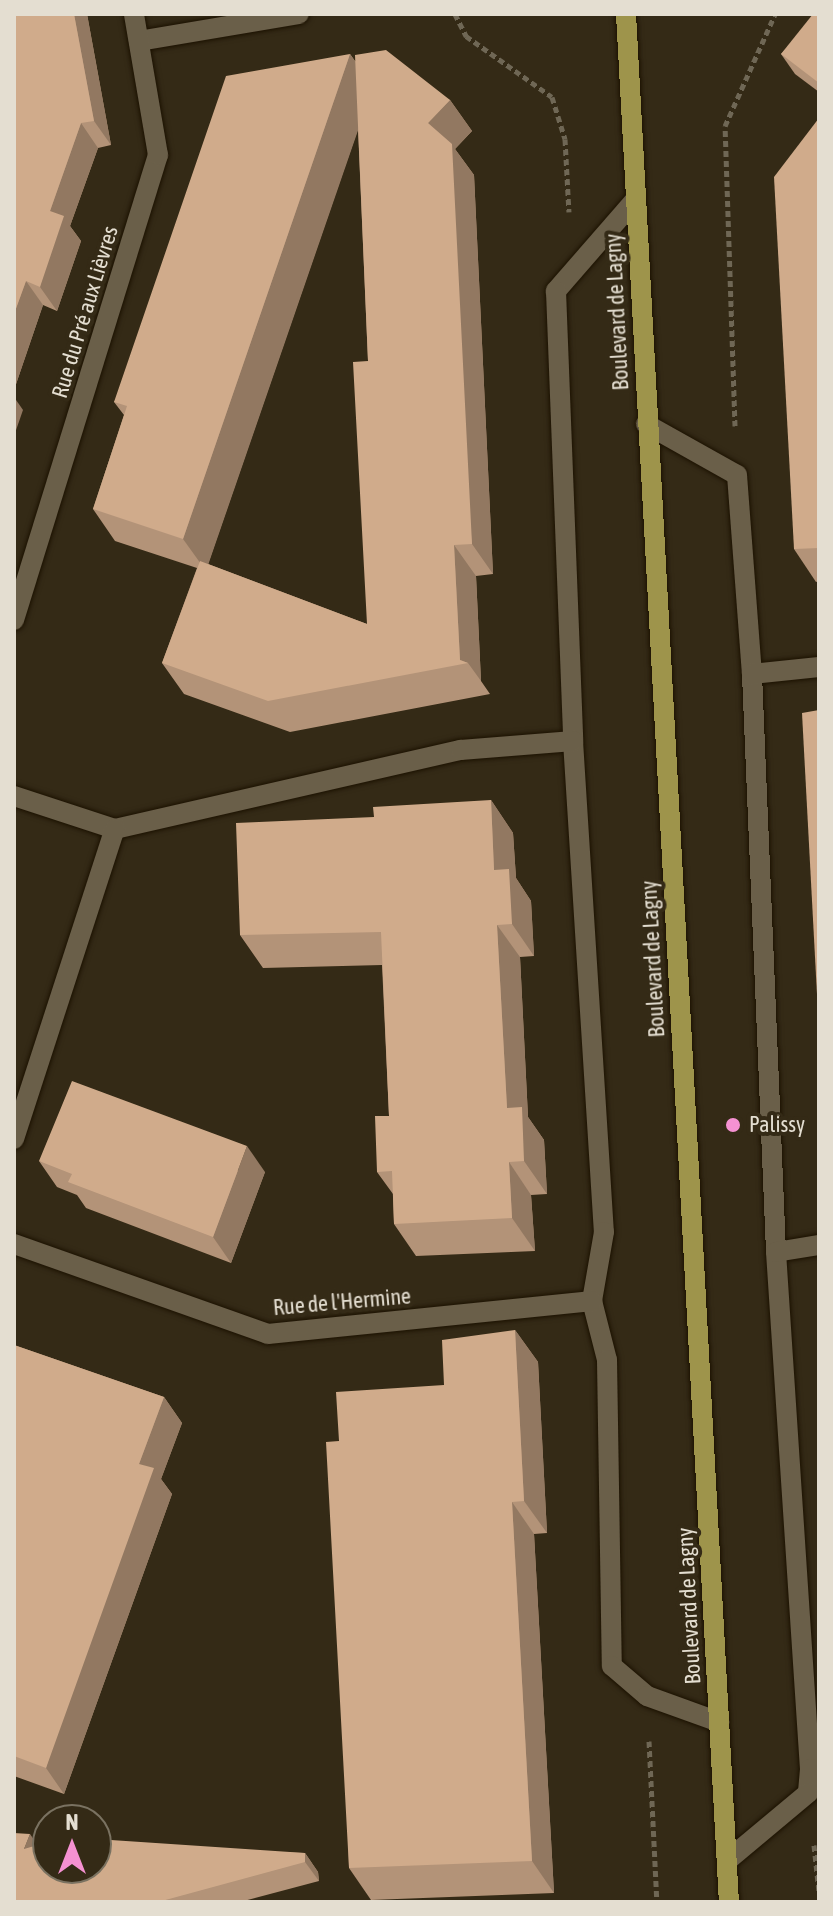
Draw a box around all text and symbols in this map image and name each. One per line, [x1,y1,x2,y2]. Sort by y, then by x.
street label: Rue du Pré aux Lièvres [46,223,124,401]
street label: Boulevard de Lagny [600,233,634,391]
street label: Boulevard de Lagny [636,880,670,1038]
place label: Palissy [749,1112,805,1138]
marker: Palissy [724,1116,742,1134]
street label: Rue de l'Hermine [272,1283,412,1321]
street label: Boulevard de Lagny [672,1527,706,1685]
north arrow [32,1804,112,1884]
text: N [66,1809,78,1835]

